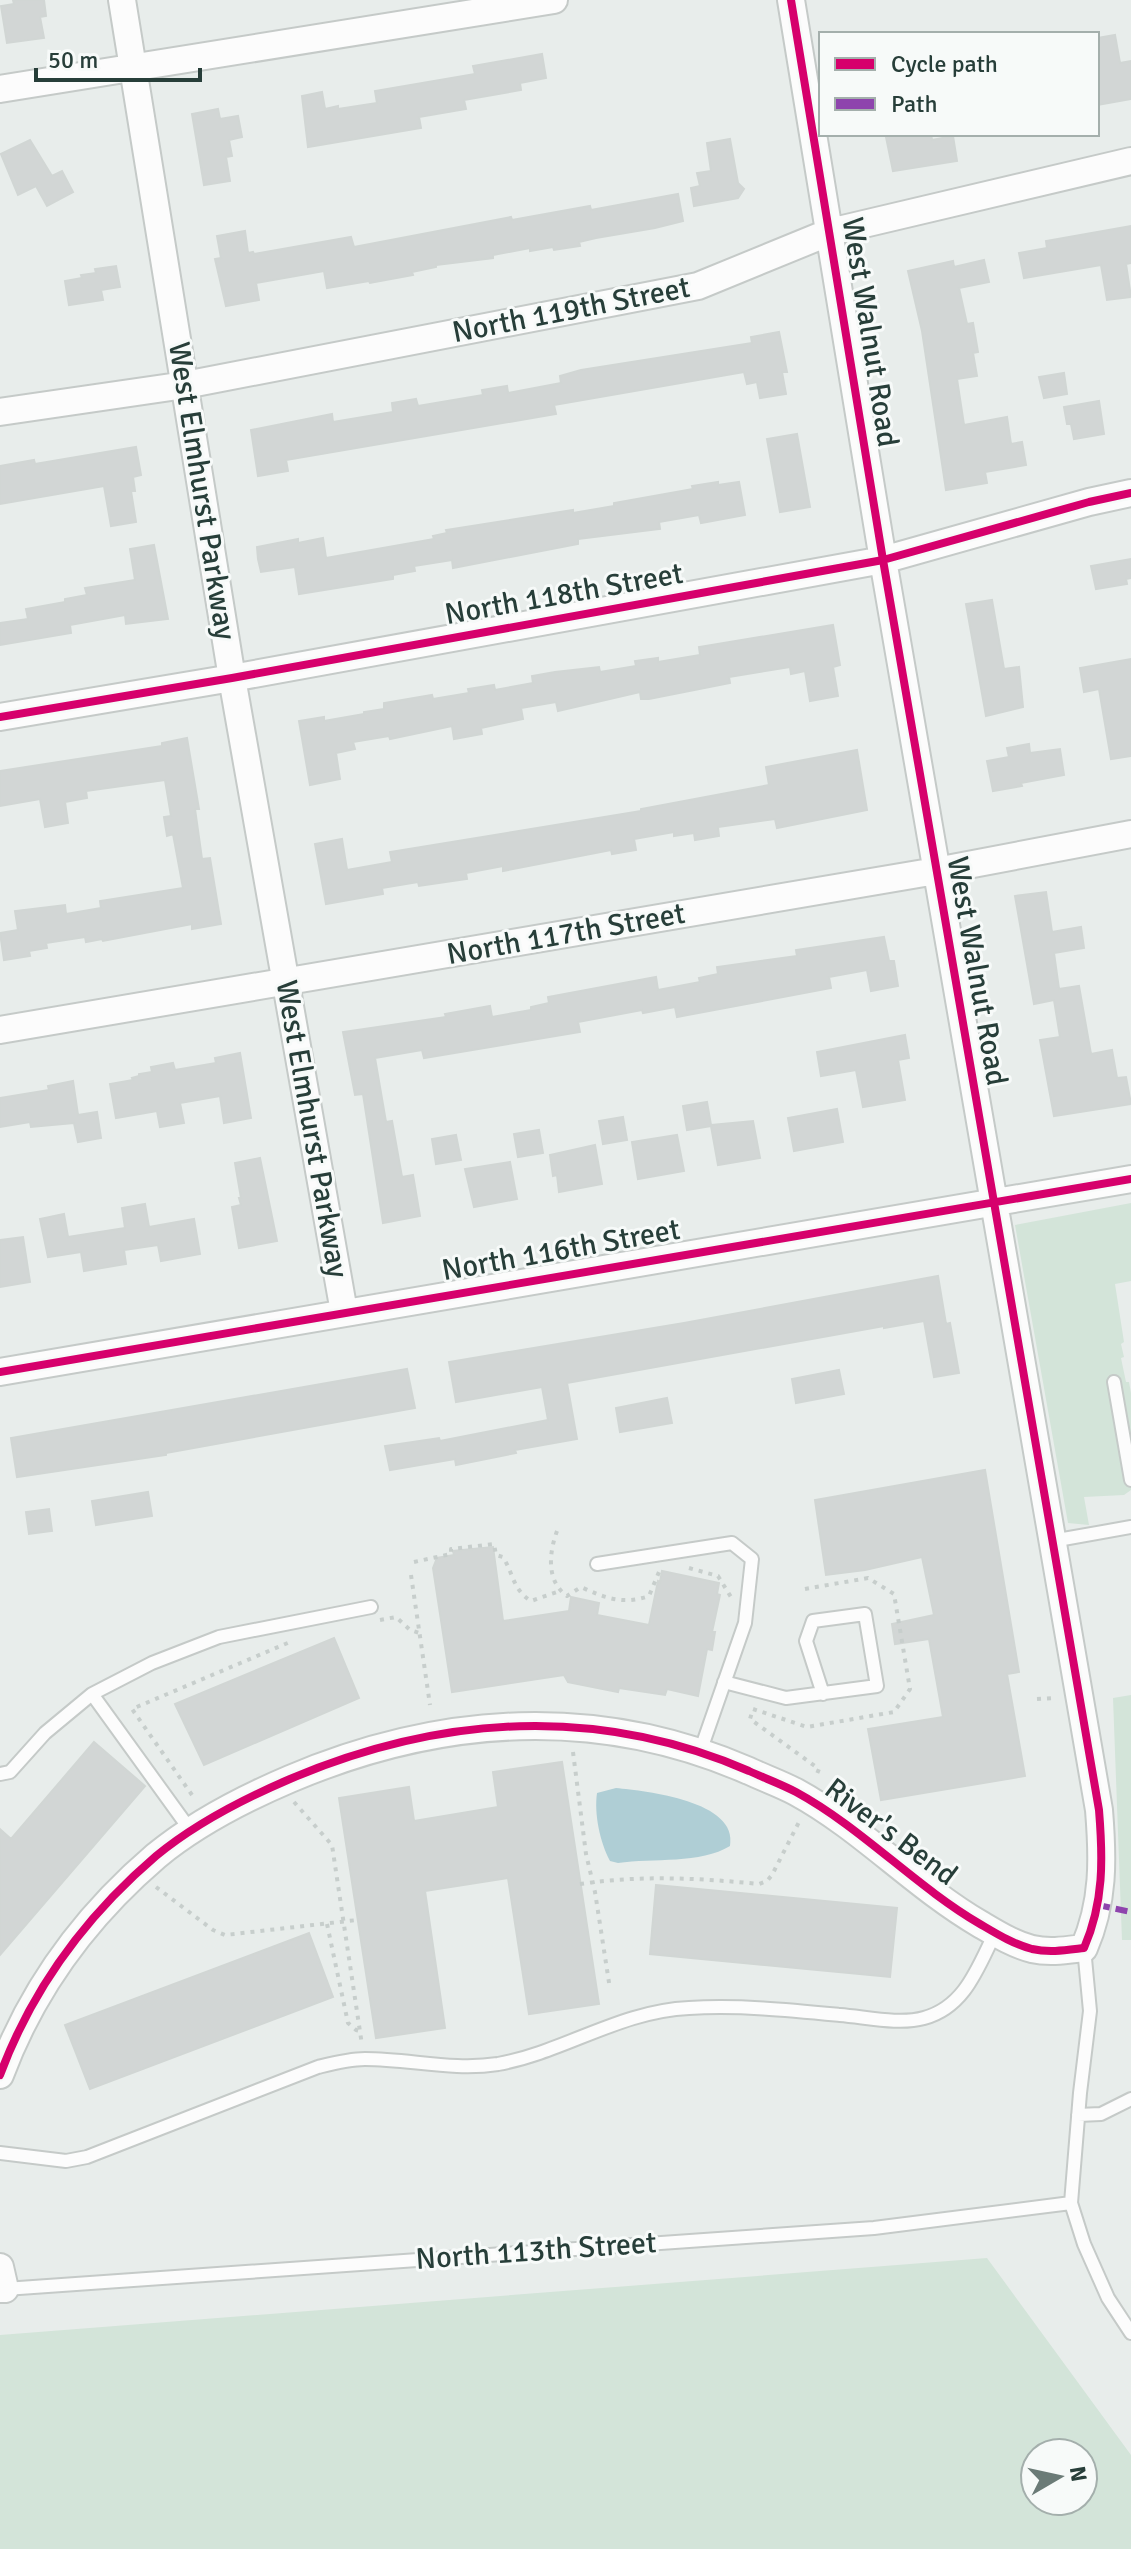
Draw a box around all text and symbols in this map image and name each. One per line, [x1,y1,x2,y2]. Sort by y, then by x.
scale bar [36,32,200,82]
legend [819,32,1099,136]
text: 50 m [48,45,98,75]
text: Cycle path [891,49,998,79]
text: Path [891,89,937,119]
street label: West Walnut Road [834,214,906,450]
street label: North 119th Street [449,269,693,351]
street label: West Elmhurst Parkway [160,339,244,643]
street label: North 118th Street [442,555,686,633]
street label: West Walnut Road [939,854,1015,1088]
street label: North 117th Street [444,895,688,973]
street label: West Elmhurst Parkway [268,977,356,1281]
street label: North 116th Street [439,1211,683,1289]
street label: River's Bend [817,1770,965,1894]
street label: North 113th Street [414,2224,658,2278]
north arrow [1019,2437,1099,2517]
text: N [1064,2464,1093,2484]

